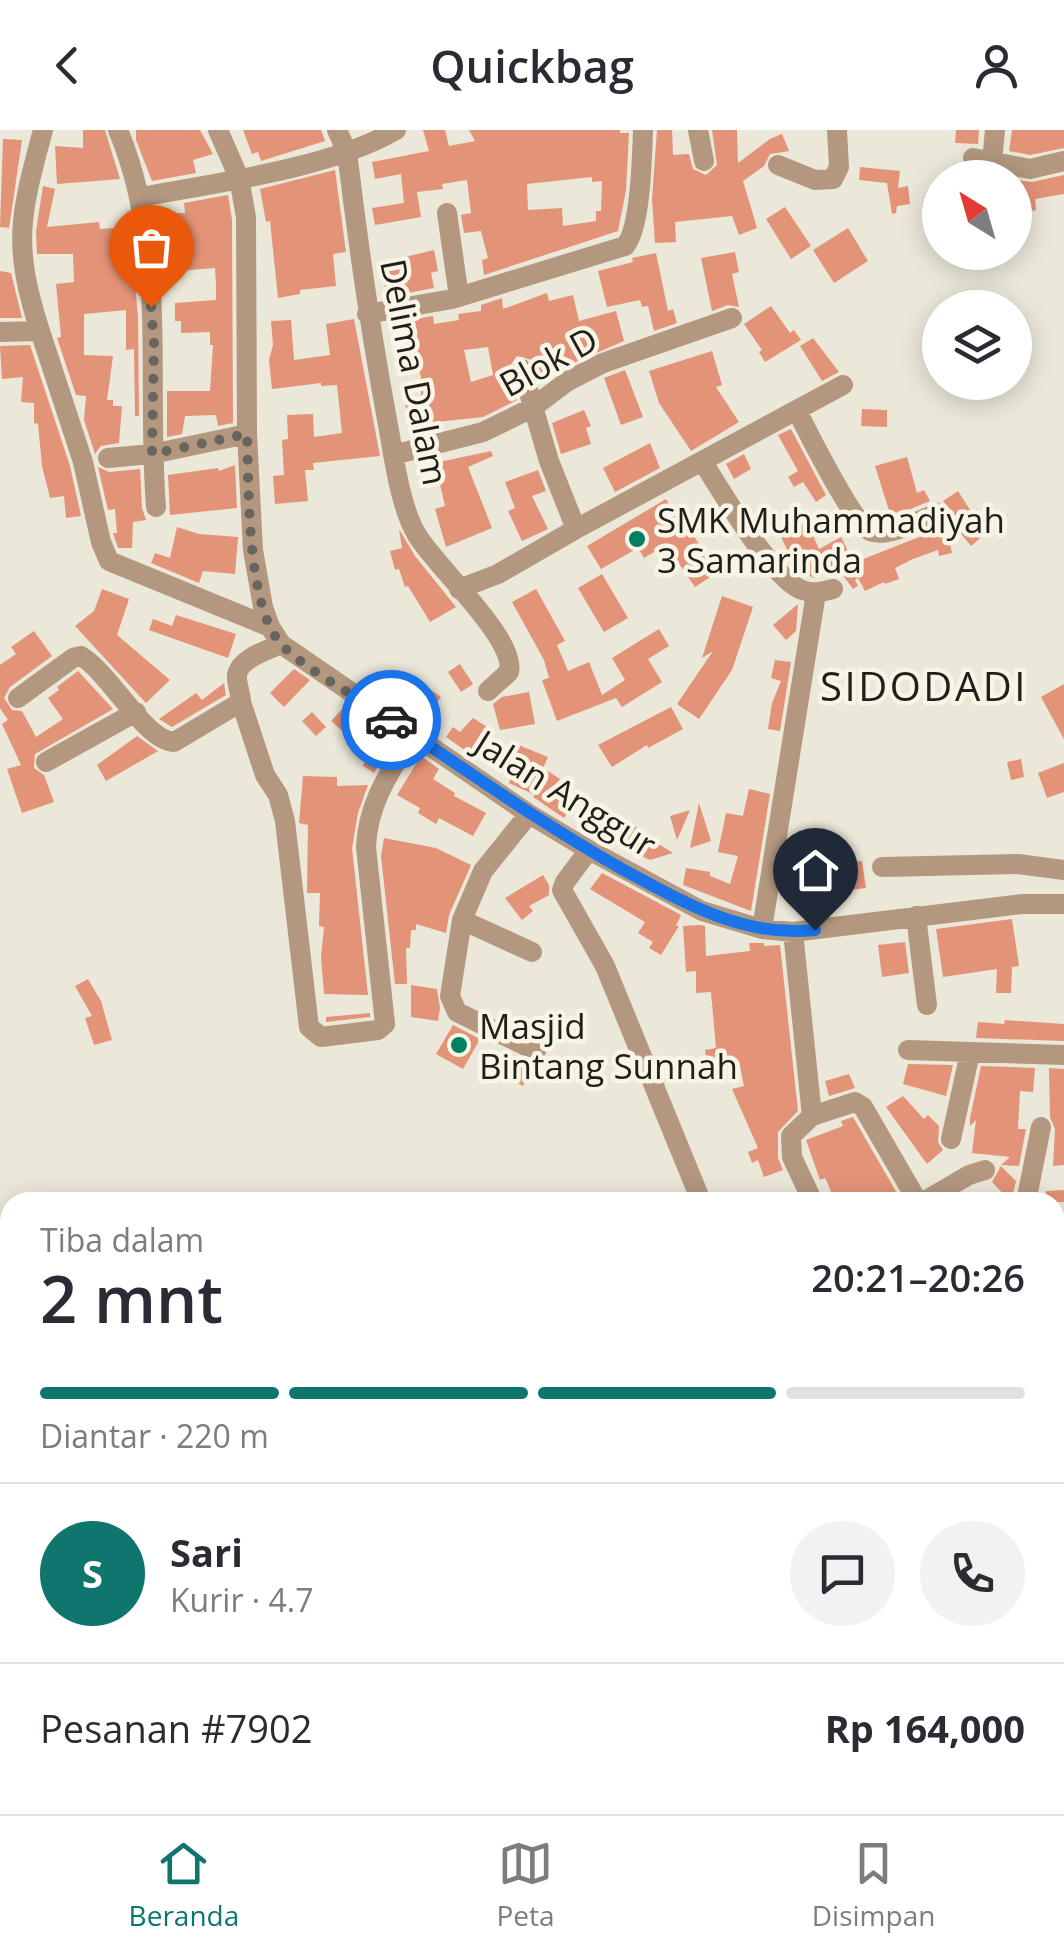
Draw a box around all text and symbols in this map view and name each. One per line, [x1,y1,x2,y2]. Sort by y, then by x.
text: Quickbag [430,35,634,96]
icon: back [40,38,95,93]
icon: person [969,38,1024,93]
north arrow [922,160,1032,270]
map controls [922,160,1032,400]
pin [109,205,194,308]
icon: bag [124,220,179,275]
street label: Delima Dalam [370,255,460,489]
button: layers [922,290,1032,400]
street label: Blok D [491,315,605,407]
place label: SMK Muhammadiyah 3 Samarinda [657,496,1005,583]
marker: SMK Muhammadiyah 3 Samarinda [626,528,648,550]
district label: SIDODADI [820,658,1028,713]
courier [341,670,441,770]
icon: car [364,693,419,748]
street label: Jalan Anggur [464,717,665,867]
pin [773,828,858,931]
icon: home [788,843,843,898]
place label: Masjid Bintang Sunnah [479,1002,738,1089]
marker: Masjid Bintang Sunnah [448,1034,470,1056]
text: Tiba dalam [40,1218,204,1261]
text: 20:21–20:26 [811,1251,1025,1303]
text: 2 mnt [40,1254,223,1342]
text: Diantar · 220 m [40,1414,269,1457]
button: chat [790,1521,895,1626]
button: phone [920,1521,1025,1626]
text: Sari [170,1526,243,1578]
text: S [82,1547,103,1599]
text: Kurir · 4.7 [170,1578,313,1621]
text: Pesanan #7902 [40,1702,312,1754]
text: Rp 164,000 [825,1702,1025,1754]
tab: Beranda [129,1836,239,1934]
tab: Peta [496,1836,555,1934]
tab: Disimpan [812,1836,935,1934]

